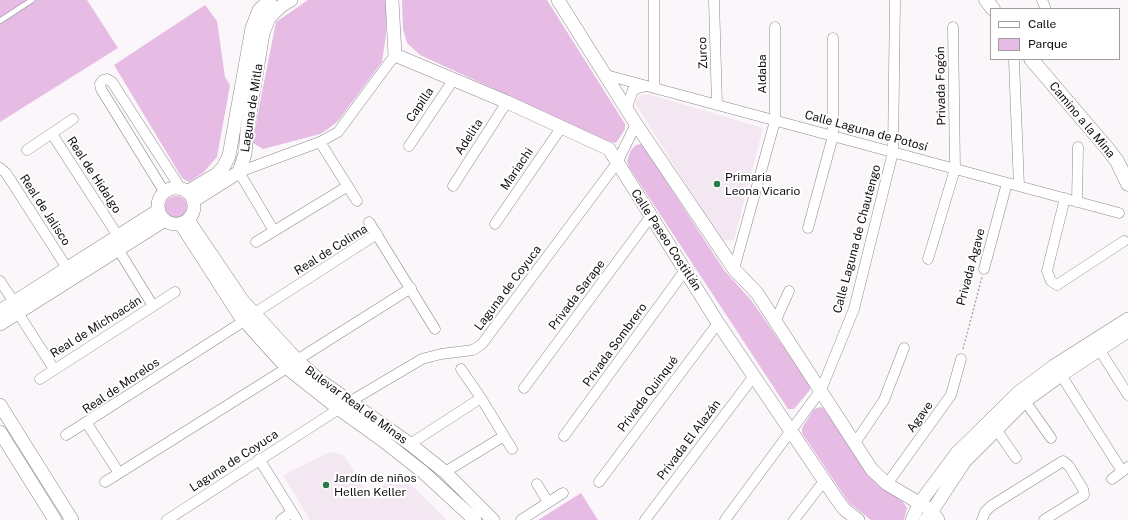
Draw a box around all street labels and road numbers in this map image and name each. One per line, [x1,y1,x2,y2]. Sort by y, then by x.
street label: Zurco [695,37,711,69]
street label: Privada Fogón [933,46,949,126]
street label: Aldaba [755,54,769,94]
street label: Laguna de Mitla [238,63,266,153]
street label: Camino a la Mina [1046,79,1118,161]
street label: Capilla [403,85,437,125]
street label: Calle Laguna de Potosí [803,108,929,154]
street label: Adelita [452,116,486,158]
street label: Real de Hidalgo [64,134,124,216]
street label: Mariachi [498,145,536,193]
street label: Calle Laguna de Chautengo [830,163,884,315]
street label: Real de Jalisco [17,172,73,248]
street label: Calle Paseo Costitlán [628,186,704,294]
street label: Real de Colima [292,222,370,278]
street label: Privada Agave [954,227,988,307]
street label: Laguna de Coyuca [471,243,545,333]
street label: Privada Sarape [546,257,608,333]
street label: Real de Michoacán [48,293,144,361]
street label: Privada Sombrero [580,300,650,390]
street label: Privada Quinqué [615,353,681,435]
street label: Real de Morelos [80,355,162,417]
street label: Bulevar Real de Minas [302,363,410,447]
street label: Privada El Alazán [654,397,724,483]
street label: Agave [904,399,936,435]
street label: Laguna de Coyuca [187,427,281,495]

